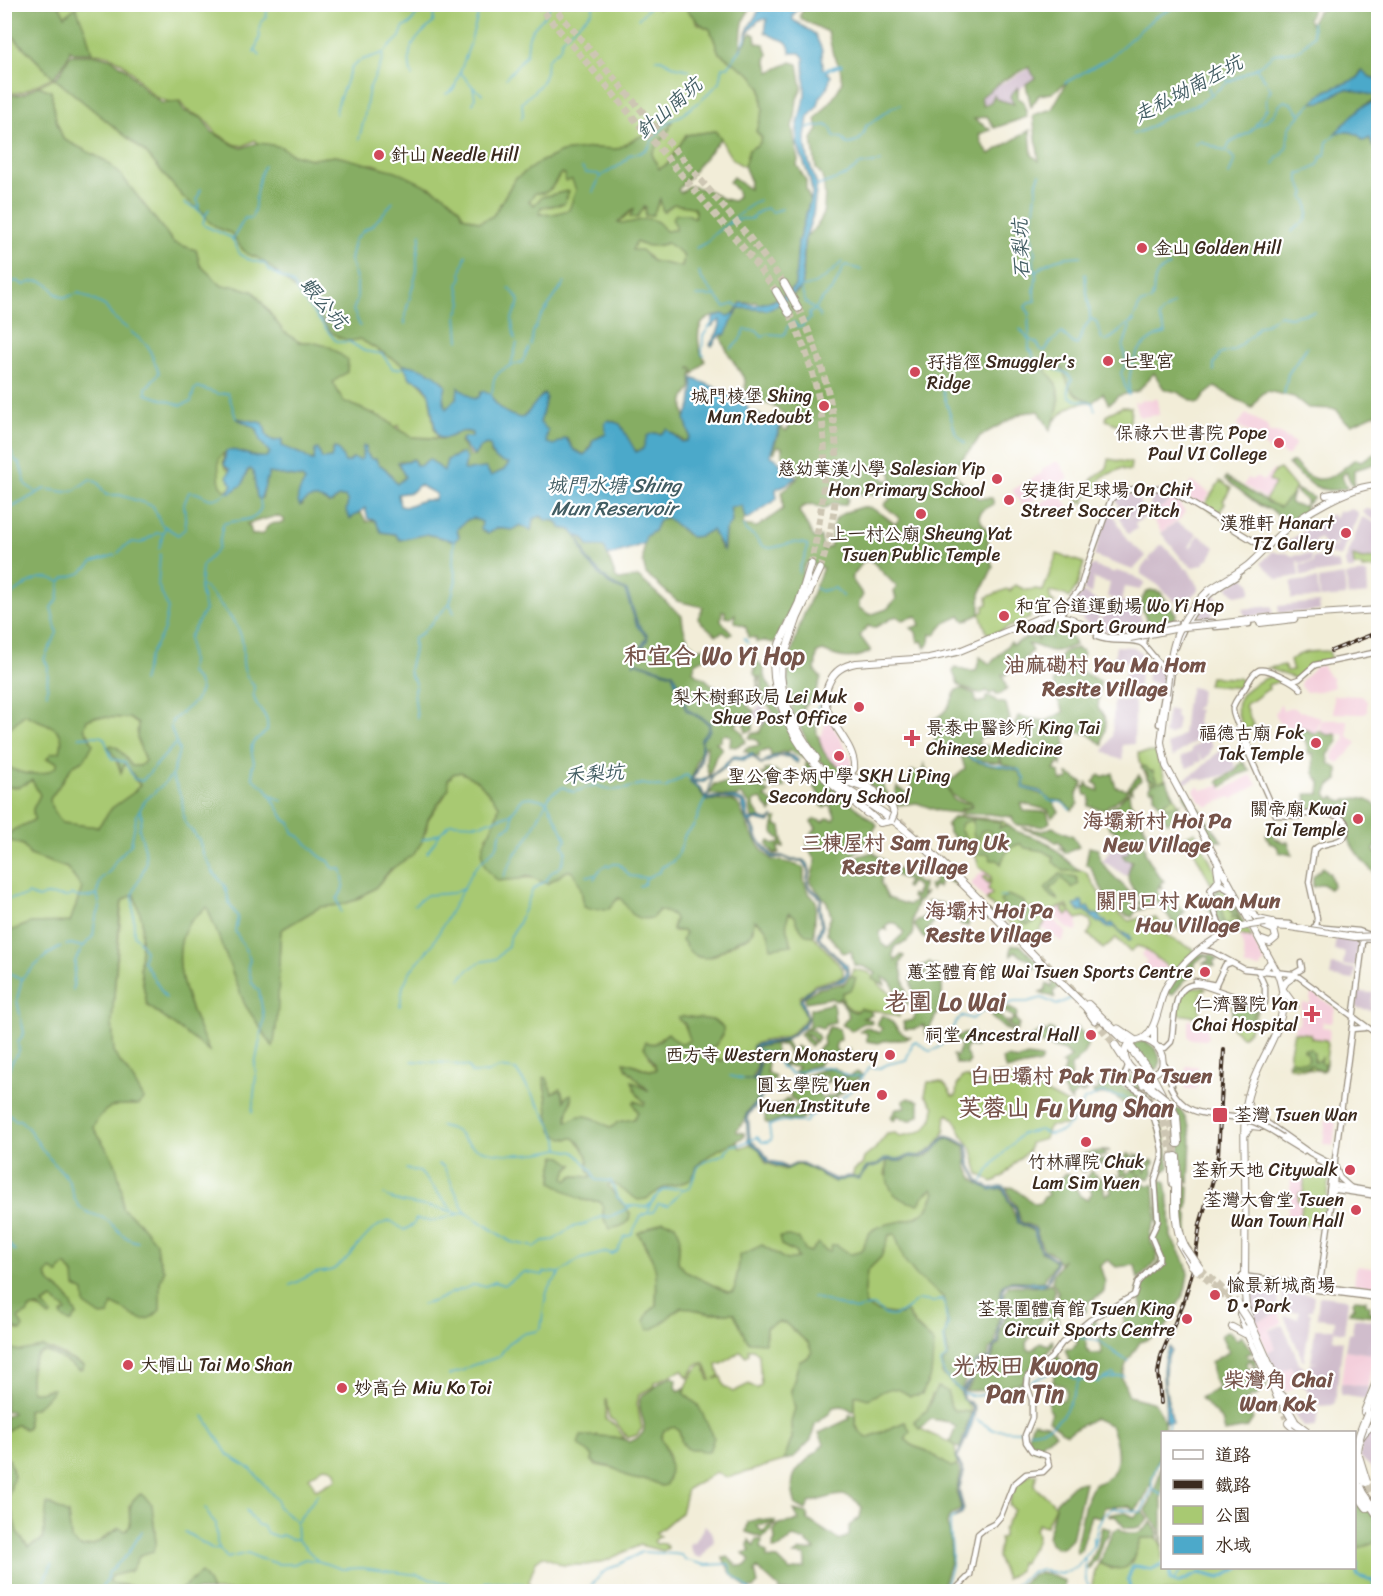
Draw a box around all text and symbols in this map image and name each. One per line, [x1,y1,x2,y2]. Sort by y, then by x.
water label: 走私坳南左坑 [1127,44,1251,133]
water label: 針山南坑 [627,67,712,147]
place label: 針山 Needle Hill [391,139,519,171]
marker: 針山 Needle Hill [372,148,386,162]
water label: 石梨坑 [1002,216,1040,280]
place label: 金山 Golden Hill [1154,232,1282,264]
marker: 金山 Golden Hill [1135,241,1149,255]
water label: 蝦公坑 [291,269,358,339]
place label: 七聖宮 [1120,345,1174,377]
place label: 孖指徑 Smuggler's Ridge [927,346,1075,399]
marker: 七聖宮 [1101,354,1115,368]
marker: 孖指徑 Smuggler's Ridge [908,365,922,379]
place label: 城門棱堡 Shing Mun Redoubt [691,380,812,433]
marker: 城門棱堡 Shing Mun Redoubt [817,399,831,413]
place label: 保祿六世書院 Pope Paul VI College [1115,417,1267,470]
marker: 保祿六世書院 Pope Paul VI College [1272,436,1286,450]
place label: 慈幼葉漢小學 Salesian Yip Hon Primary School [777,453,986,506]
water label: 城門水塘 Shing Mun Reservoir [547,468,683,526]
marker: 慈幼葉漢小學 Salesian Yip Hon Primary School [990,472,1004,486]
place label: 安捷街足球場 On Chit Street Soccer Pitch [1021,474,1193,527]
marker: 安捷街足球場 On Chit Street Soccer Pitch [1002,493,1016,507]
marker: 上一村公廟 Sheung Yat Tsuen Public Temple [914,507,928,521]
place label: 漢雅軒 Hanart TZ Gallery [1220,507,1335,560]
place label: 上一村公廟 Sheung Yat Tsuen Public Temple [830,518,1012,571]
marker: 漢雅軒 Hanart TZ Gallery [1339,526,1353,540]
place label: 和宜合道運動場 Wo Yi Hop Road Sport Ground [1016,590,1225,643]
marker: 和宜合道運動場 Wo Yi Hop Road Sport Ground [997,609,1011,623]
district label: 和宜合 Wo Yi Hop [623,635,805,677]
district label: 油麻磡村 Yau Ma Hom Resite Village [1004,646,1207,708]
place label: 梨木樹郵政局 Lei Muk Shue Post Office [673,681,847,734]
marker: 梨木樹郵政局 Lei Muk Shue Post Office [852,700,866,714]
place label: 景泰中醫診所 King Tai Chinese Medicine [926,712,1101,765]
place label: 福德古廟 Fok Tak Temple [1199,717,1304,770]
marker: 景泰中醫診所 King Tai Chinese Medicine [903,729,921,747]
marker: 福德古廟 Fok Tak Temple [1309,736,1323,750]
marker: 聖公會李炳中學 SKH Li Ping Secondary School [832,749,846,763]
water label: 禾梨坑 [563,754,627,794]
place label: 聖公會李炳中學 SKH Li Ping Secondary School [728,760,950,813]
place label: 關帝廟 Kwai Tai Temple [1250,793,1347,846]
district label: 海壩新村 Hoi Pa New Village [1082,802,1232,864]
marker: 關帝廟 Kwai Tai Temple [1351,812,1365,826]
district label: 三棟屋村 Sam Tung Uk Resite Village [801,824,1010,886]
district label: 關門口村 Kwan Mun Hau Village [1096,882,1281,944]
district label: 海壩村 Hoi Pa Resite Village [925,892,1054,954]
place label: 蕙荃體育館 Wai Tsuen Sports Centre [907,956,1193,988]
marker: 蕙荃體育館 Wai Tsuen Sports Centre [1198,965,1212,979]
district label: 老圍 Lo Wai [884,981,1007,1023]
place label: 仁濟醫院 Yan Chai Hospital [1192,988,1299,1041]
marker: 仁濟醫院 Yan Chai Hospital [1303,1005,1321,1023]
place label: 祠堂 Ancestral Hall [925,1019,1080,1051]
marker: 祠堂 Ancestral Hall [1084,1028,1098,1042]
place label: 西方寺 Western Monastery [666,1039,879,1071]
marker: 西方寺 Western Monastery [883,1048,897,1062]
district label: 白田壩村 Pak Tin Pa Tsuen [970,1057,1213,1095]
place label: 圓玄學院 Yuen Yuen Institute [757,1069,870,1122]
district label: 芙蓉山 Fu Yung Shan [958,1087,1174,1129]
marker: 圓玄學院 Yuen Yuen Institute [875,1088,889,1102]
place label: 荃灣 Tsuen Wan [1234,1099,1358,1131]
marker: 荃灣 Tsuen Wan [1211,1106,1229,1124]
marker: 竹林禪院 Chuk Lam Sim Yuen [1079,1135,1093,1149]
place label: 竹林禪院 Chuk Lam Sim Yuen [1028,1146,1145,1199]
place label: 荃新天地 Citywalk [1192,1154,1338,1186]
marker: 荃新天地 Citywalk [1343,1163,1357,1177]
place label: 荃灣大會堂 Tsuen Wan Town Hall [1204,1184,1345,1237]
marker: 荃灣大會堂 Tsuen Wan Town Hall [1349,1203,1363,1217]
place label: 愉景新城商場 D • Park [1227,1269,1335,1322]
marker: 愉景新城商場 D • Park [1208,1288,1222,1302]
place label: 荃景圍體育館 Tsuen King Circuit Sports Centre [978,1293,1175,1346]
marker: 荃景圍體育館 Tsuen King Circuit Sports Centre [1180,1312,1194,1326]
district label: 光板田 Kwong Pan Tin [952,1345,1098,1415]
place label: 大帽山 Tai Mo Shan [140,1349,293,1381]
marker: 大帽山 Tai Mo Shan [121,1358,135,1372]
district label: 柴灣角 Chai Wan Kok [1224,1361,1334,1423]
place label: 妙高台 Miu Ko Toi [354,1372,493,1404]
marker: 妙高台 Miu Ko Toi [335,1381,349,1395]
legend [1161,1431,1356,1569]
text: 道路 [1215,1439,1251,1471]
text: 鐵路 [1215,1469,1251,1501]
text: 公園 [1215,1499,1251,1531]
text: 水域 [1215,1529,1251,1561]

